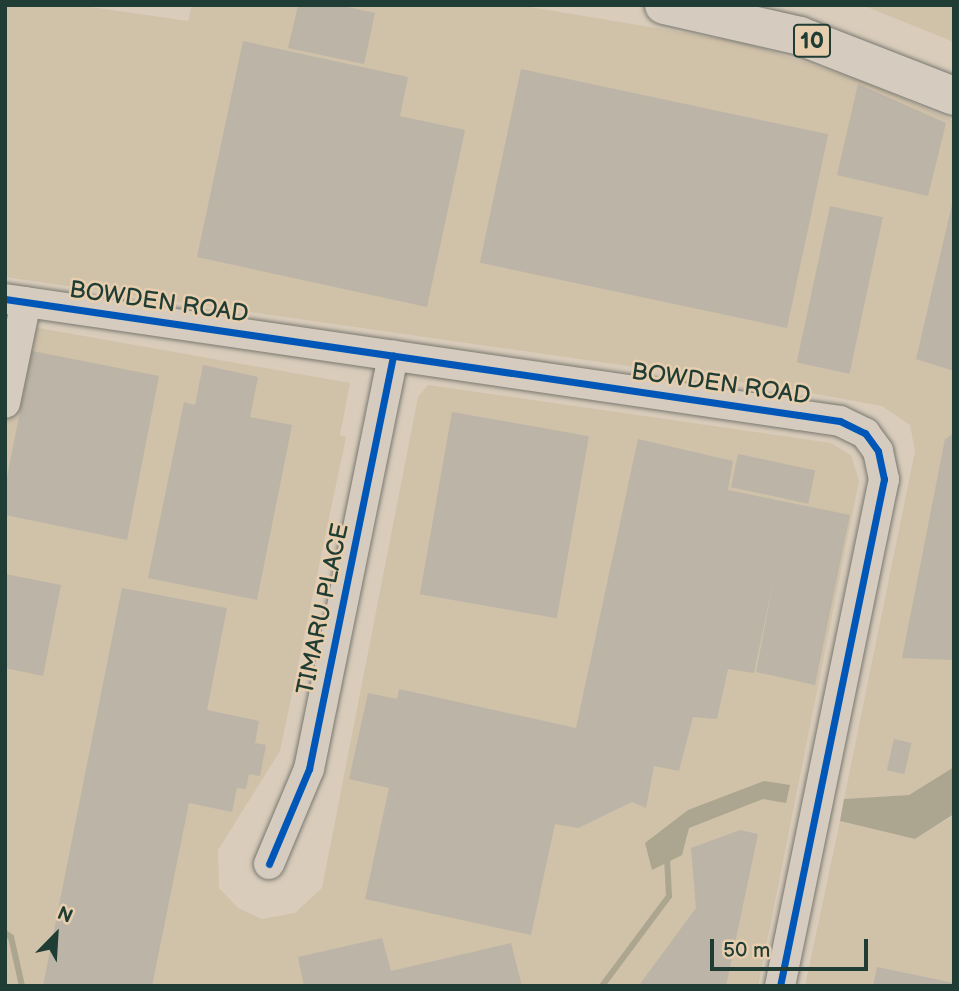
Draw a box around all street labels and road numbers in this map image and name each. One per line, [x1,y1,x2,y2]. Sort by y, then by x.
road number: 10 [793,22,831,60]
street label: BOWDEN ROAD [68,275,250,329]
street label: BOWDEN ROAD [630,357,812,411]
street label: TIMARU PLACE [291,521,355,697]

